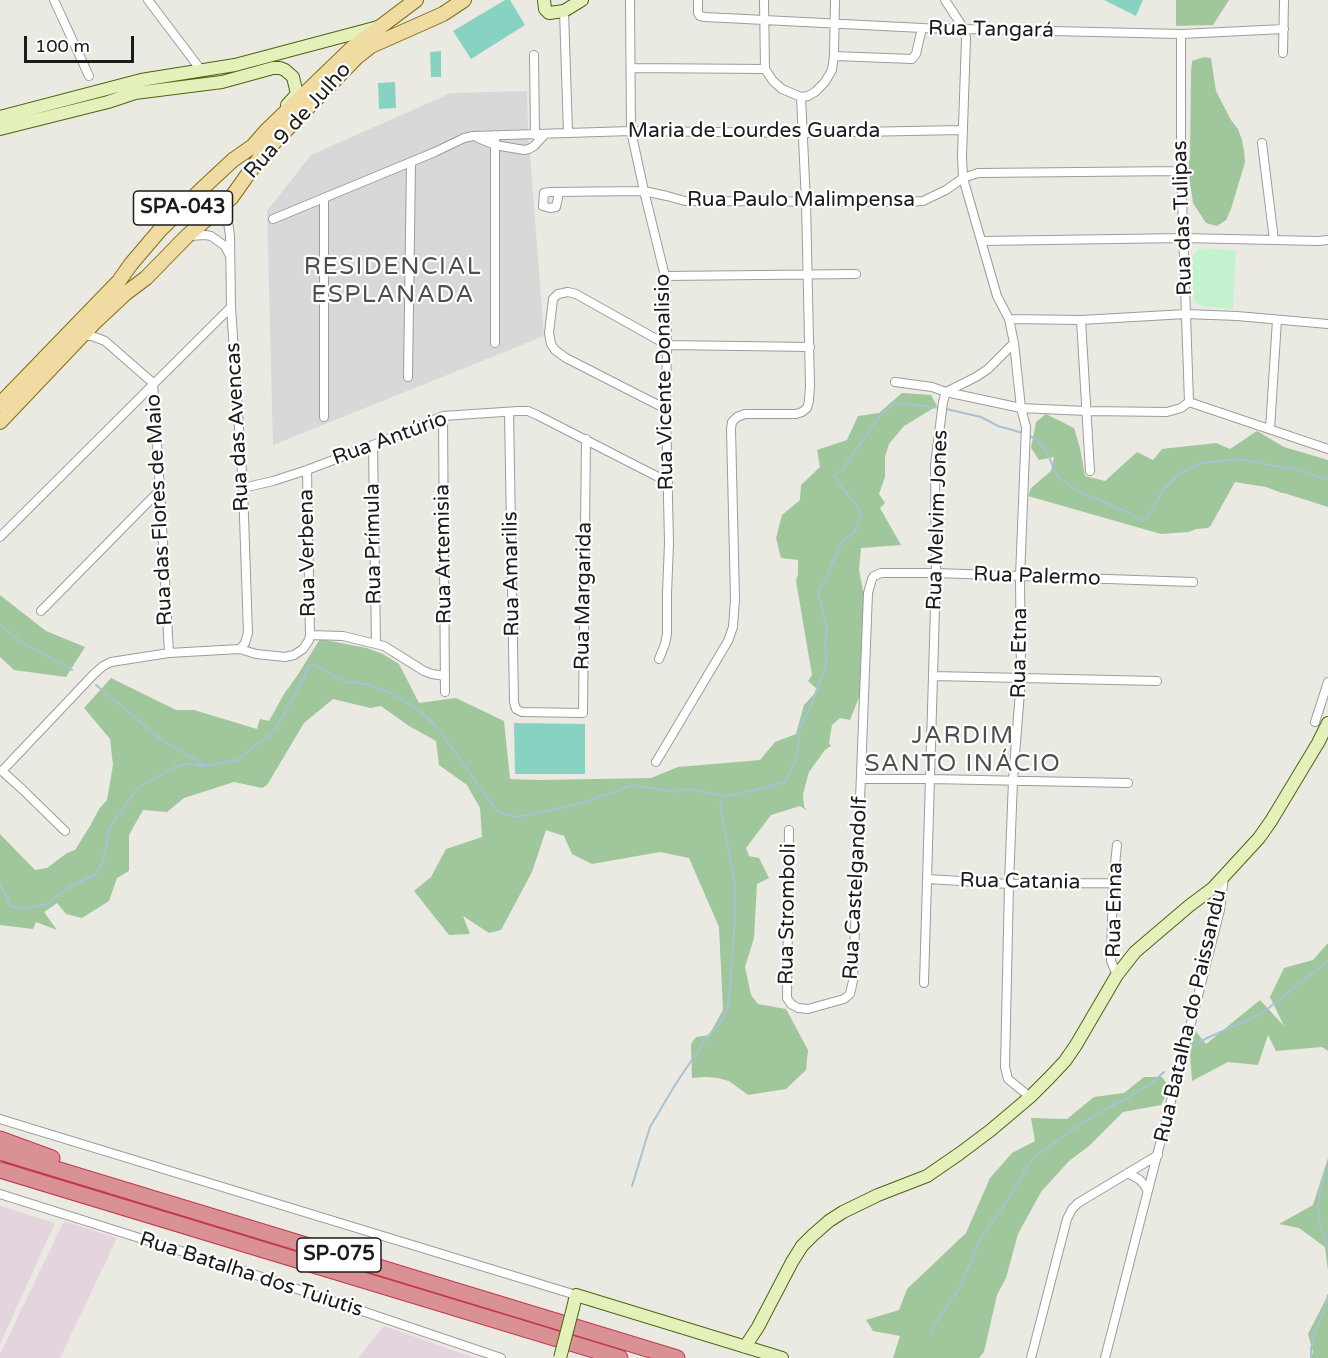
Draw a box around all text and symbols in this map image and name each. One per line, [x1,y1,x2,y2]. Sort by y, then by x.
street label: Rua Tangará [928,16,1054,44]
scale bar [27,24,136,62]
text: 100 m [35,35,90,57]
street label: Rua 9 de Julho [239,58,357,184]
street label: Maria de Lourdes Guarda [628,118,880,144]
street label: Rua das Tulipas [1168,140,1198,296]
street label: Rua Paulo Malimpensa [687,187,915,213]
road number: SPA-043 [134,191,232,225]
district label: RESIDENCIAL ESPLANADA [304,254,482,310]
street label: Rua Vicente Donalisio [651,273,679,491]
street label: Rua das Avencas [221,342,255,512]
street label: Rua das Flores de Maio [141,393,179,627]
street label: Rua Antúrio [329,407,451,471]
street label: Rua Melvim Jones [922,429,954,611]
street label: Rua Prímula [360,483,388,605]
street label: Rua Artemisia [430,484,458,624]
street label: Rua Verbena [294,489,322,617]
street label: Rua Amarilis [498,511,526,637]
street label: Rua Margarida [570,522,598,670]
street label: Rua Palermo [973,562,1101,592]
street label: Rua Etna [1007,607,1033,699]
district label: JARDIM SANTO INÁCIO [865,723,1061,779]
street label: Rua Castelgandolf [839,796,873,980]
street label: Rua Stromboli [774,843,802,985]
street label: Rua Enna [1102,862,1128,958]
street label: Rua Catania [959,868,1081,896]
street label: Rua Batalha do Paissandu [1150,887,1232,1145]
street label: Rua Batalha dos Tuiutis [136,1227,366,1323]
road number: SP-075 [297,1238,381,1272]

